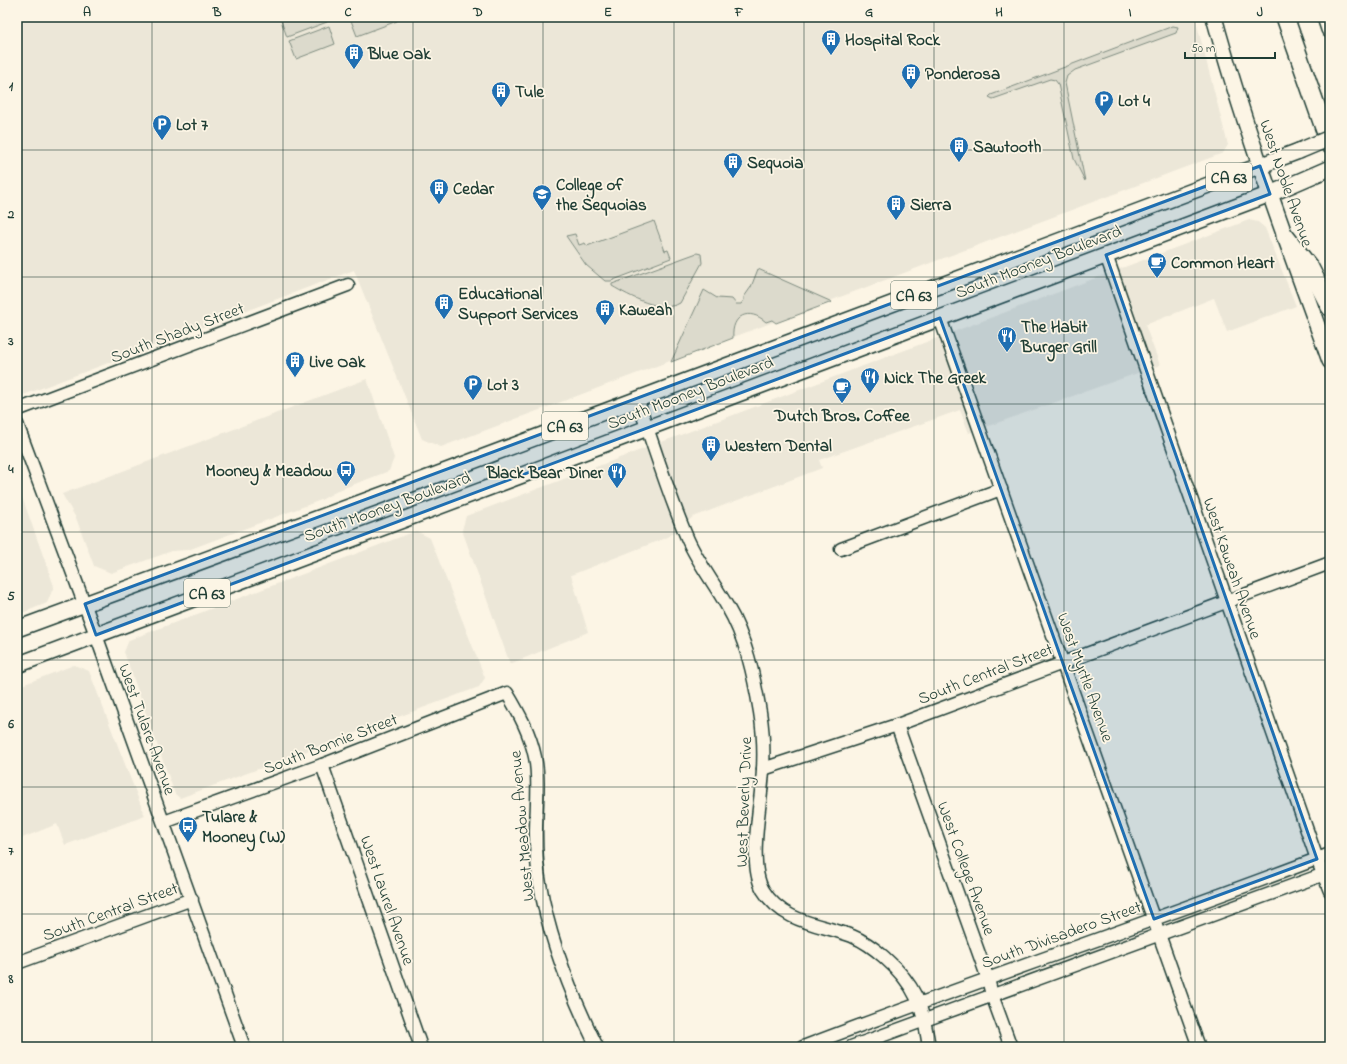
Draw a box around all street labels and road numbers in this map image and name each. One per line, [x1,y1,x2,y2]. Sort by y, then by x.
street label: West Noble Avenue [1252,116,1319,251]
road number: CA 63 [1206,163,1252,191]
street label: South Mooney Boulevard [952,219,1126,307]
road number: CA 63 [891,281,937,309]
street label: South Shady Street [107,296,249,371]
street label: South Mooney Boulevard [604,350,778,438]
road number: CA 63 [542,412,588,440]
street label: South Mooney Boulevard [300,465,475,550]
street label: West Kaweah Avenue [1196,494,1268,643]
road number: CA 63 [184,579,230,607]
street label: West Myrtle Avenue [1049,609,1120,746]
street label: South Central Street [914,637,1057,712]
street label: West Tulare Avenue [111,660,182,799]
street label: South Bonnie Street [260,707,402,782]
street label: West Beverly Drive [730,736,760,868]
street label: West Meadow Avenue [503,749,542,902]
street label: West College Avenue [928,798,1002,940]
street label: West Laurel Avenue [353,832,421,969]
street label: South Central Street [39,876,182,949]
street label: South Divisadero Street [978,895,1145,976]

